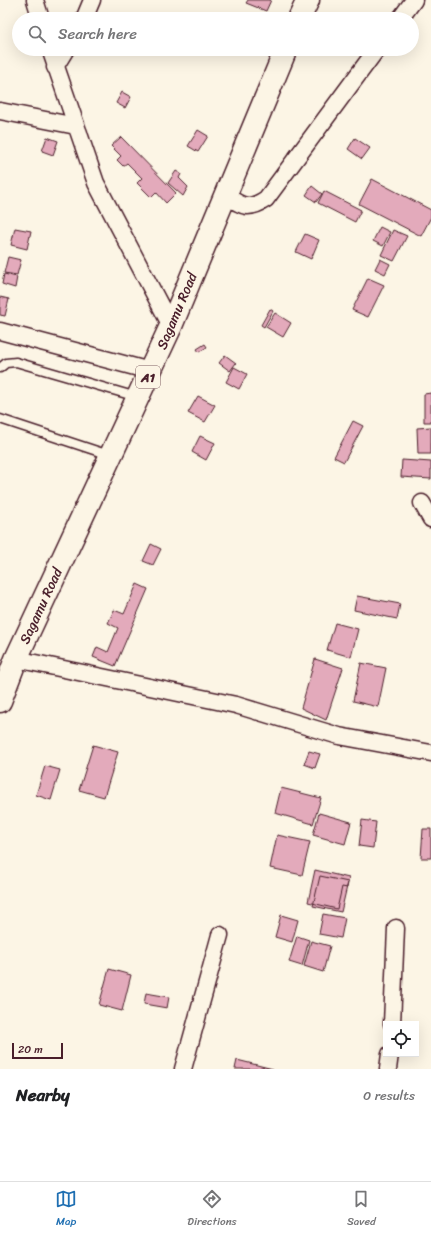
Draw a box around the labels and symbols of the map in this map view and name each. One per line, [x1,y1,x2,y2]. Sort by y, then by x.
street label: Sagamu Road [150,267,205,354]
road number: A1 [136,366,160,388]
street label: Sagamu Road [12,562,70,648]
scale bar [12,1041,63,1060]

